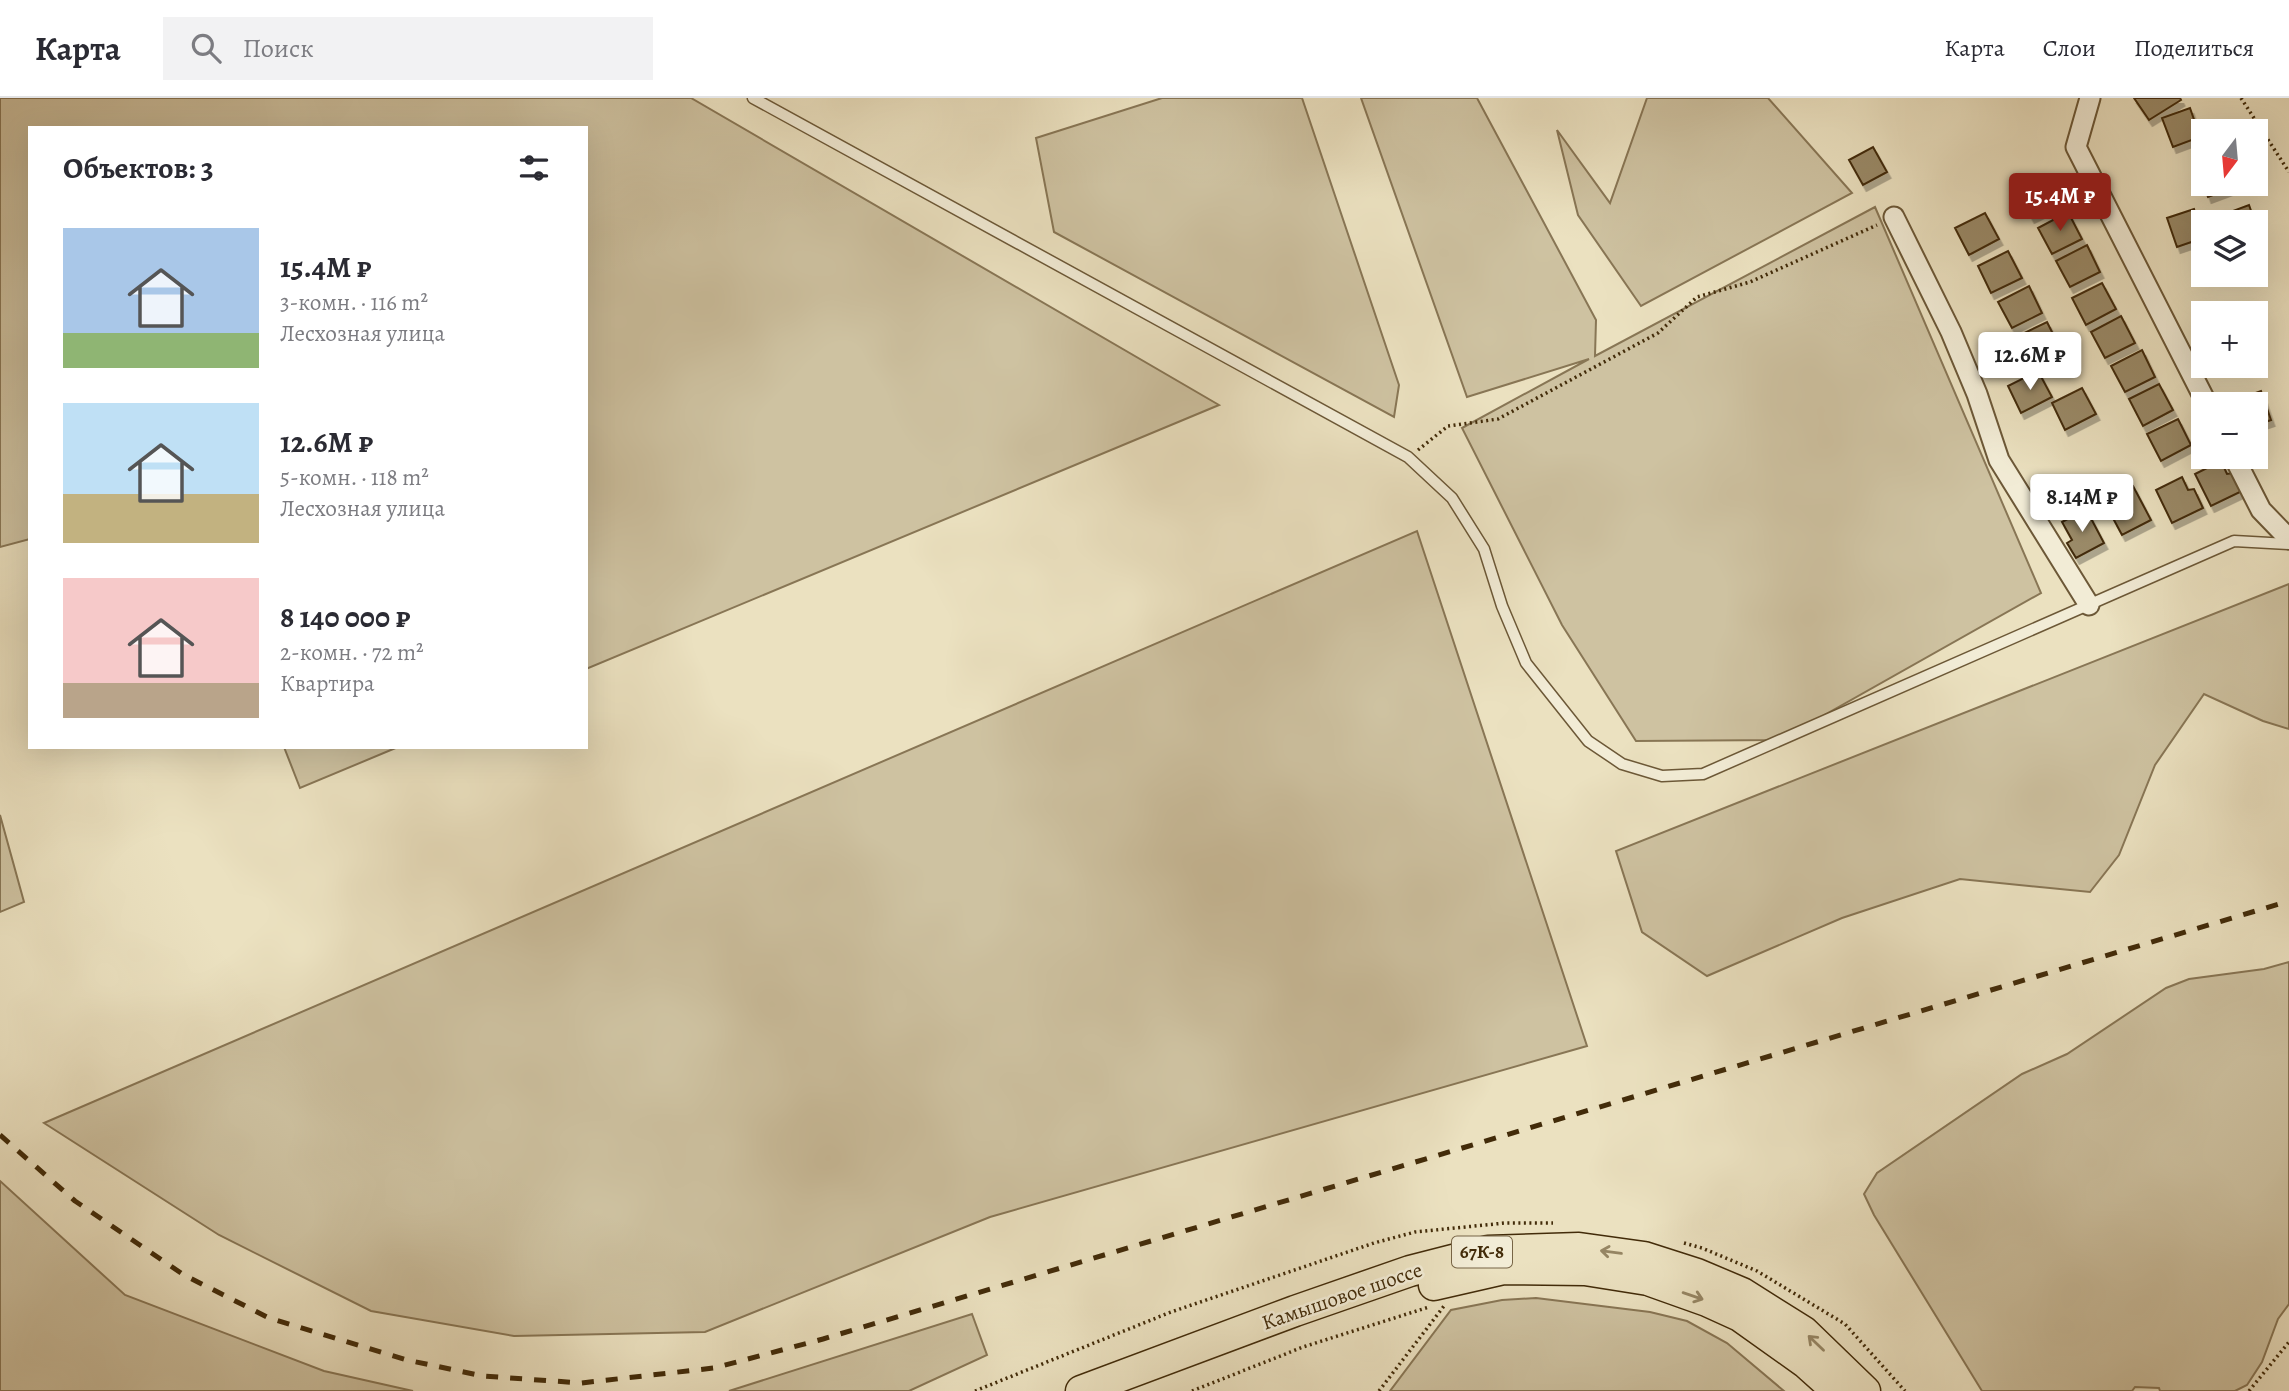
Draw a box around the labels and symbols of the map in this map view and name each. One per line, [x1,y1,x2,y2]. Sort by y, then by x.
north arrow [2191,119,2268,196]
pin: 15.4M ₽ [1995,174,2125,233]
pin: 12.6M ₽ [1965,332,2095,392]
pin: 8.14M ₽ [2017,474,2147,534]
road number: 67К-8 [1452,1236,1512,1268]
one-way arrow [1600,1245,1623,1258]
street label: Камышовое шоссе [1258,1255,1426,1337]
one-way arrow [1681,1291,1703,1303]
one-way arrow [1808,1335,1825,1352]

